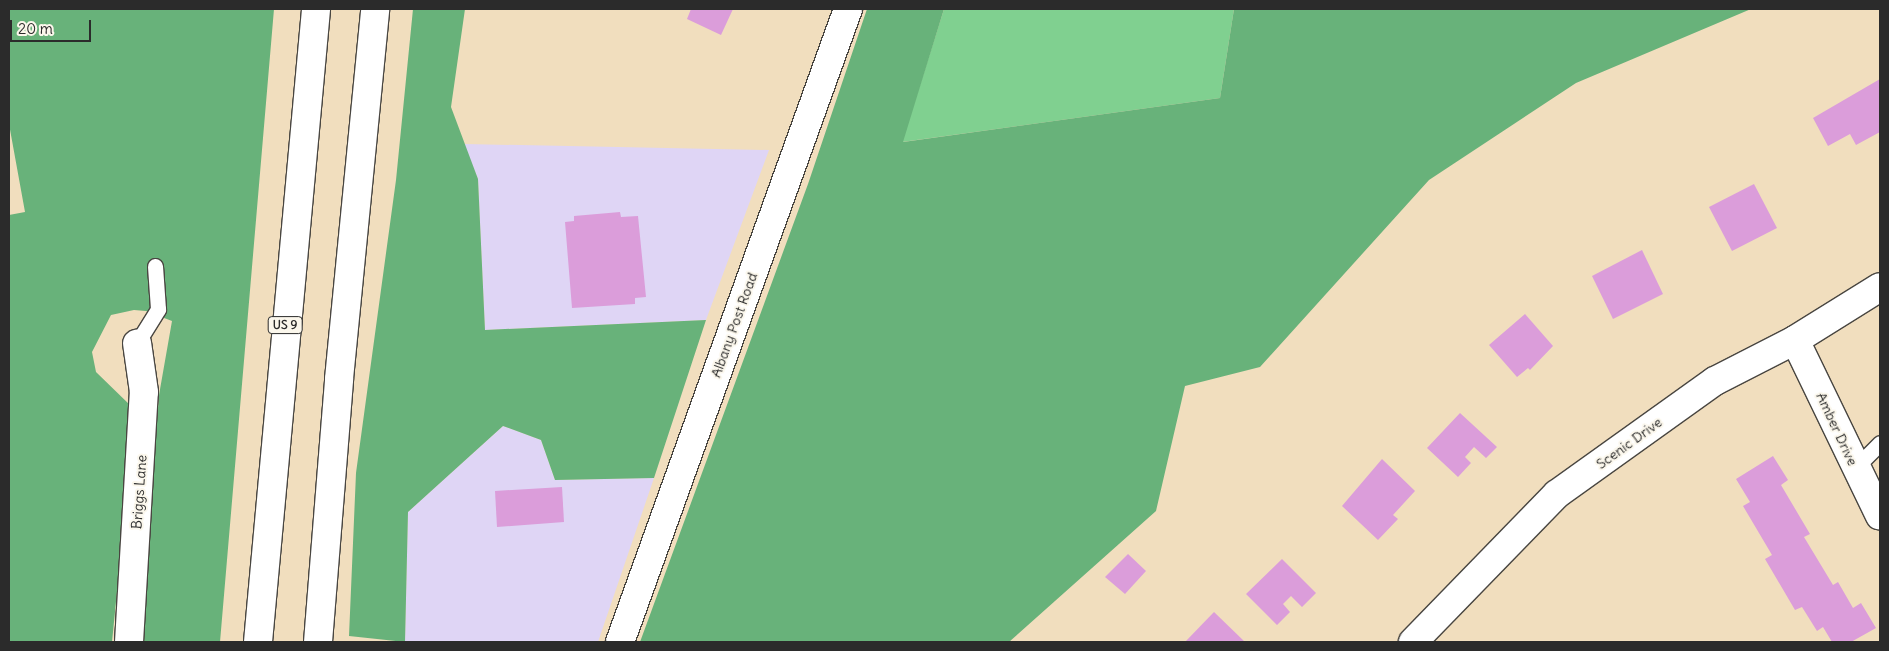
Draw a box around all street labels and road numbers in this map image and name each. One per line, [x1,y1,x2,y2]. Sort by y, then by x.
street label: Albany Post Road [707,270,761,380]
road number: US 9 [268,316,302,334]
street label: Amber Drive [1813,390,1861,468]
street label: Scenic Drive [1593,414,1665,472]
street label: Briggs Lane [128,454,150,530]

